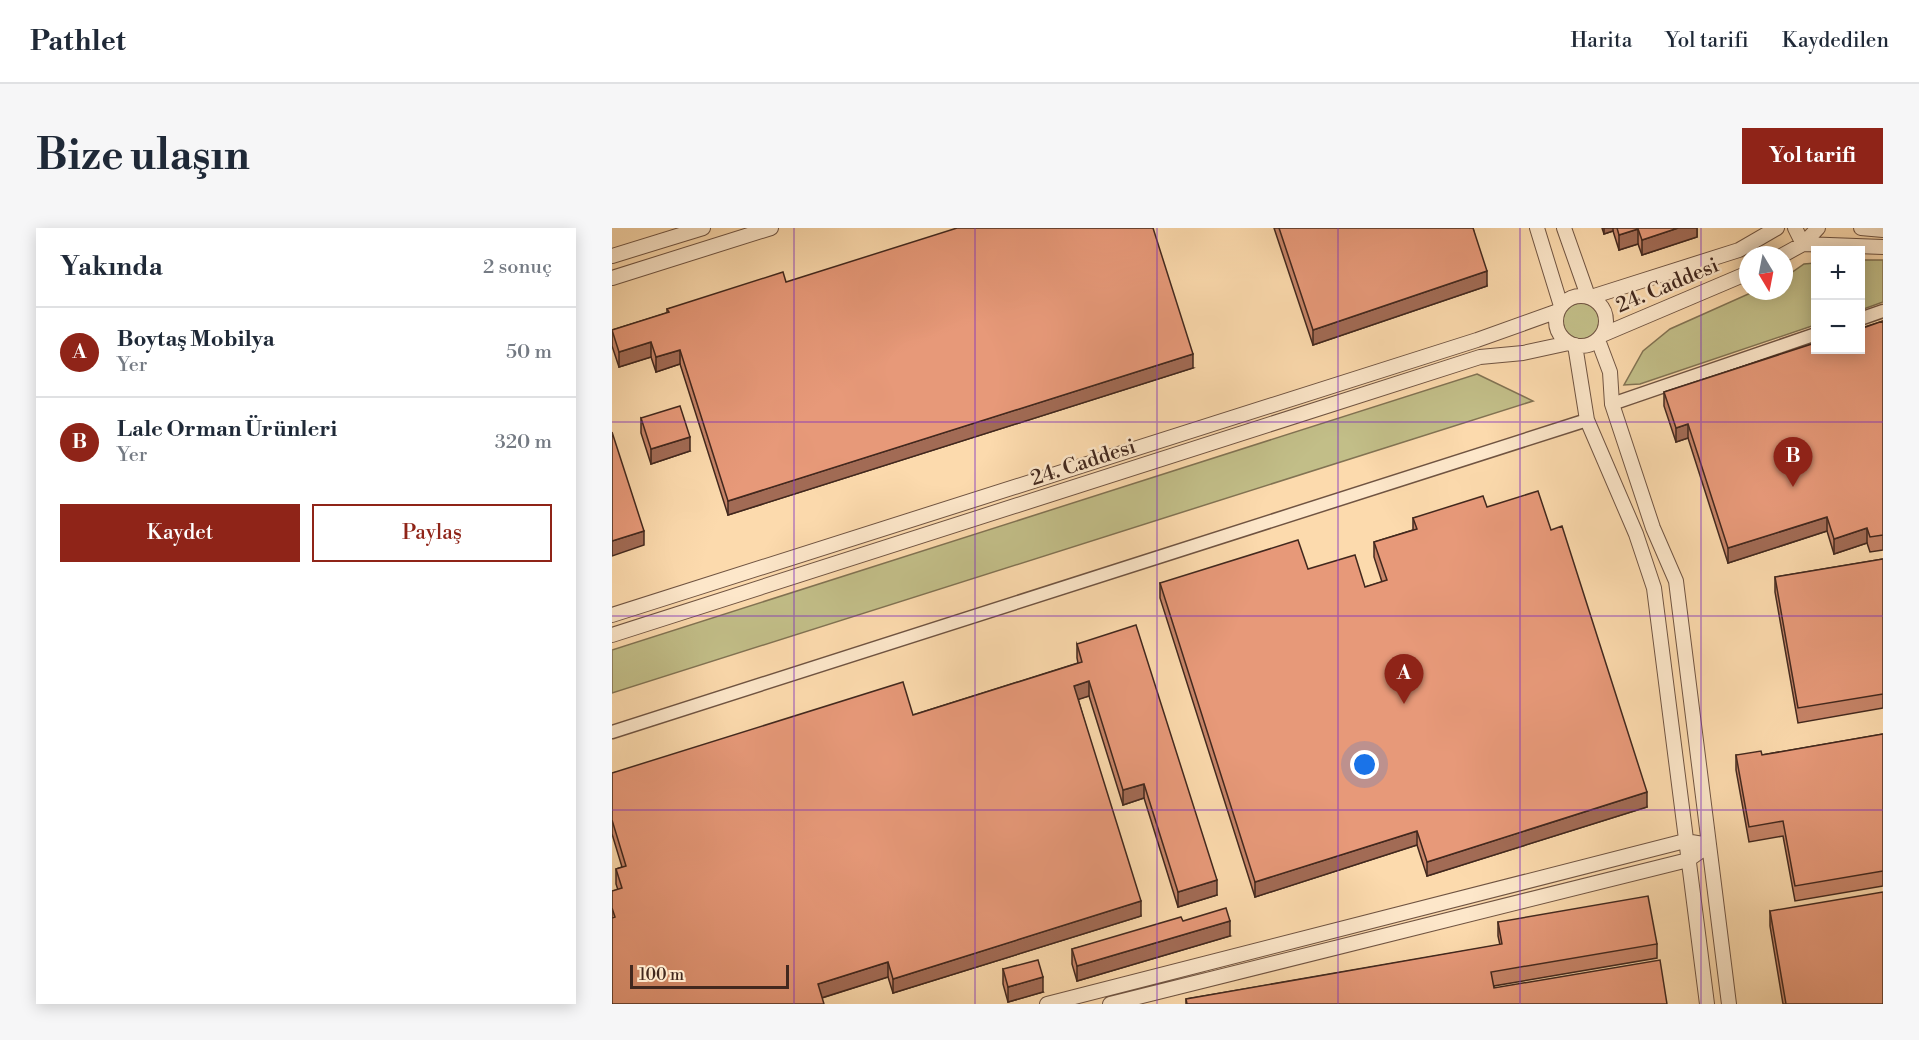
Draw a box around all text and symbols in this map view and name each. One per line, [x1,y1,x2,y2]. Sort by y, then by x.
text: Pathlet [30,24,126,59]
text: Harita [1570,28,1632,54]
text: Yol tarifi [1665,28,1749,54]
text: Kaydedilen [1782,28,1889,54]
button: Yol tarifi [1742,128,1883,184]
text: Bize ulaşın [36,130,250,183]
north arrow [1739,246,1793,300]
map controls [1811,246,1865,354]
button: + [1811,246,1865,300]
text: Yakında [60,251,163,283]
street label: 24. Caddesi [1612,253,1723,319]
text: 2 sonuç [483,255,552,280]
button: − [1811,300,1865,354]
text: Boytaş Mobilya [117,326,275,353]
text: A [72,340,87,365]
text: 50 m [506,340,552,365]
text: Yer [117,353,147,378]
text: Lale Orman Ürünleri [117,416,337,443]
text: B [72,430,87,455]
text: 320 m [495,430,552,455]
street label: 24. Caddesi [1027,434,1139,492]
pin: B [1774,438,1812,487]
text: Yer [117,443,147,468]
button: Kaydet [60,504,300,562]
button: Paylaş [312,504,552,562]
pin: A [1384,654,1424,704]
your location [1350,750,1379,779]
scale bar [630,962,789,990]
text: 100 m [639,965,684,985]

